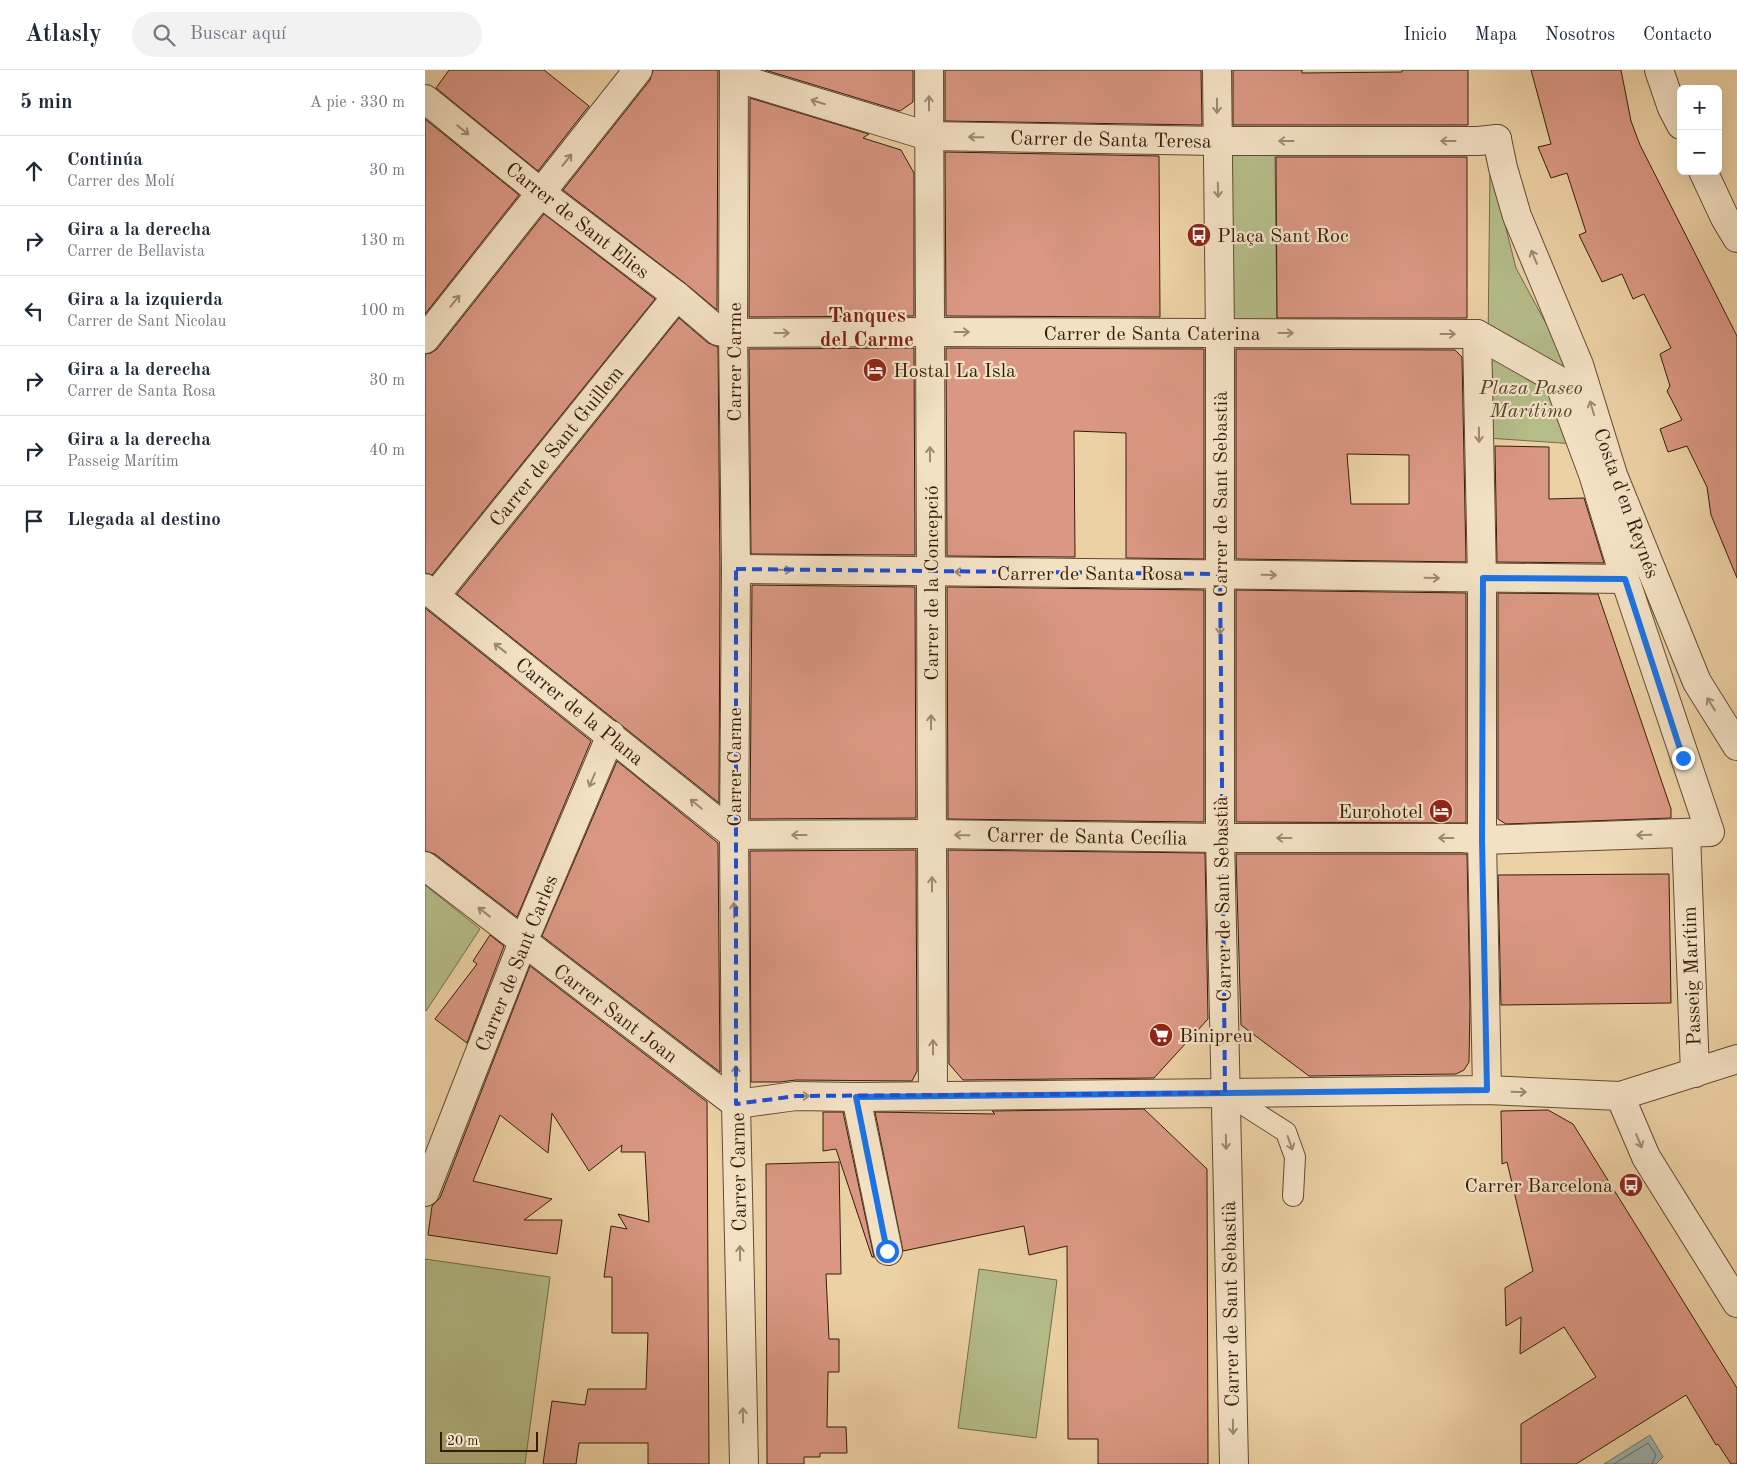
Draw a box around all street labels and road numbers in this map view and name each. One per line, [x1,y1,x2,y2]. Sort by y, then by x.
street label: Carrer de Santa Teresa [1010,129,1212,153]
street label: Carrer de Sant Elies [501,159,652,284]
street label: Carrer Carme [726,302,746,422]
street label: Carrer de Santa Caterina [1043,325,1261,345]
street label: Carrer de Sant Guillem [487,363,628,531]
street label: Carrer de Sant Sebastià [1212,391,1232,597]
street label: Costa d'en Reynés [1589,426,1662,581]
street label: Carrer de la Concepció [923,485,943,681]
street label: Carrer de Santa Rosa [997,565,1183,585]
street label: Carrer de la Plana [511,655,647,770]
street label: Carrer Carme [726,707,746,827]
street label: Carrer de Sant Sebastià [1212,796,1236,1002]
street label: Carrer de Santa Cecília [986,826,1188,850]
street label: Carrer de Sant Carles [473,873,562,1055]
street label: Passeig Marítim [1681,906,1705,1046]
street label: Carrer Sant Joan [549,962,681,1068]
street label: Carrer Carme [729,1112,751,1232]
street label: Carrer de Sant Sebastià [1220,1201,1244,1407]

